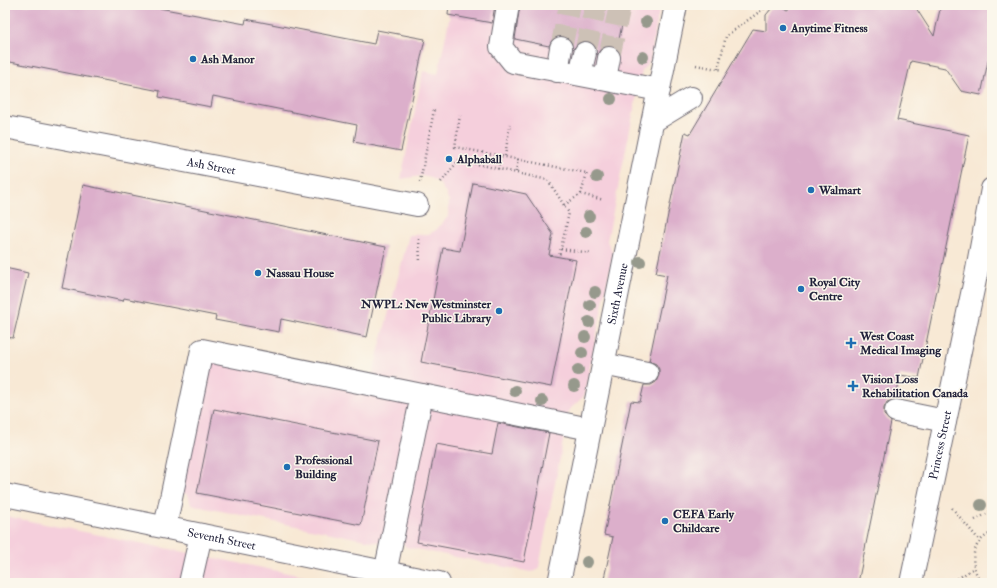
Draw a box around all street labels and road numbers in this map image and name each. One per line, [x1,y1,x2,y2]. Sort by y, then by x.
street label: Ash Street [185,154,237,179]
street label: Sixth Avenue [604,262,632,326]
street label: Princess Street [926,409,955,481]
street label: Seventh Street [186,525,257,554]

